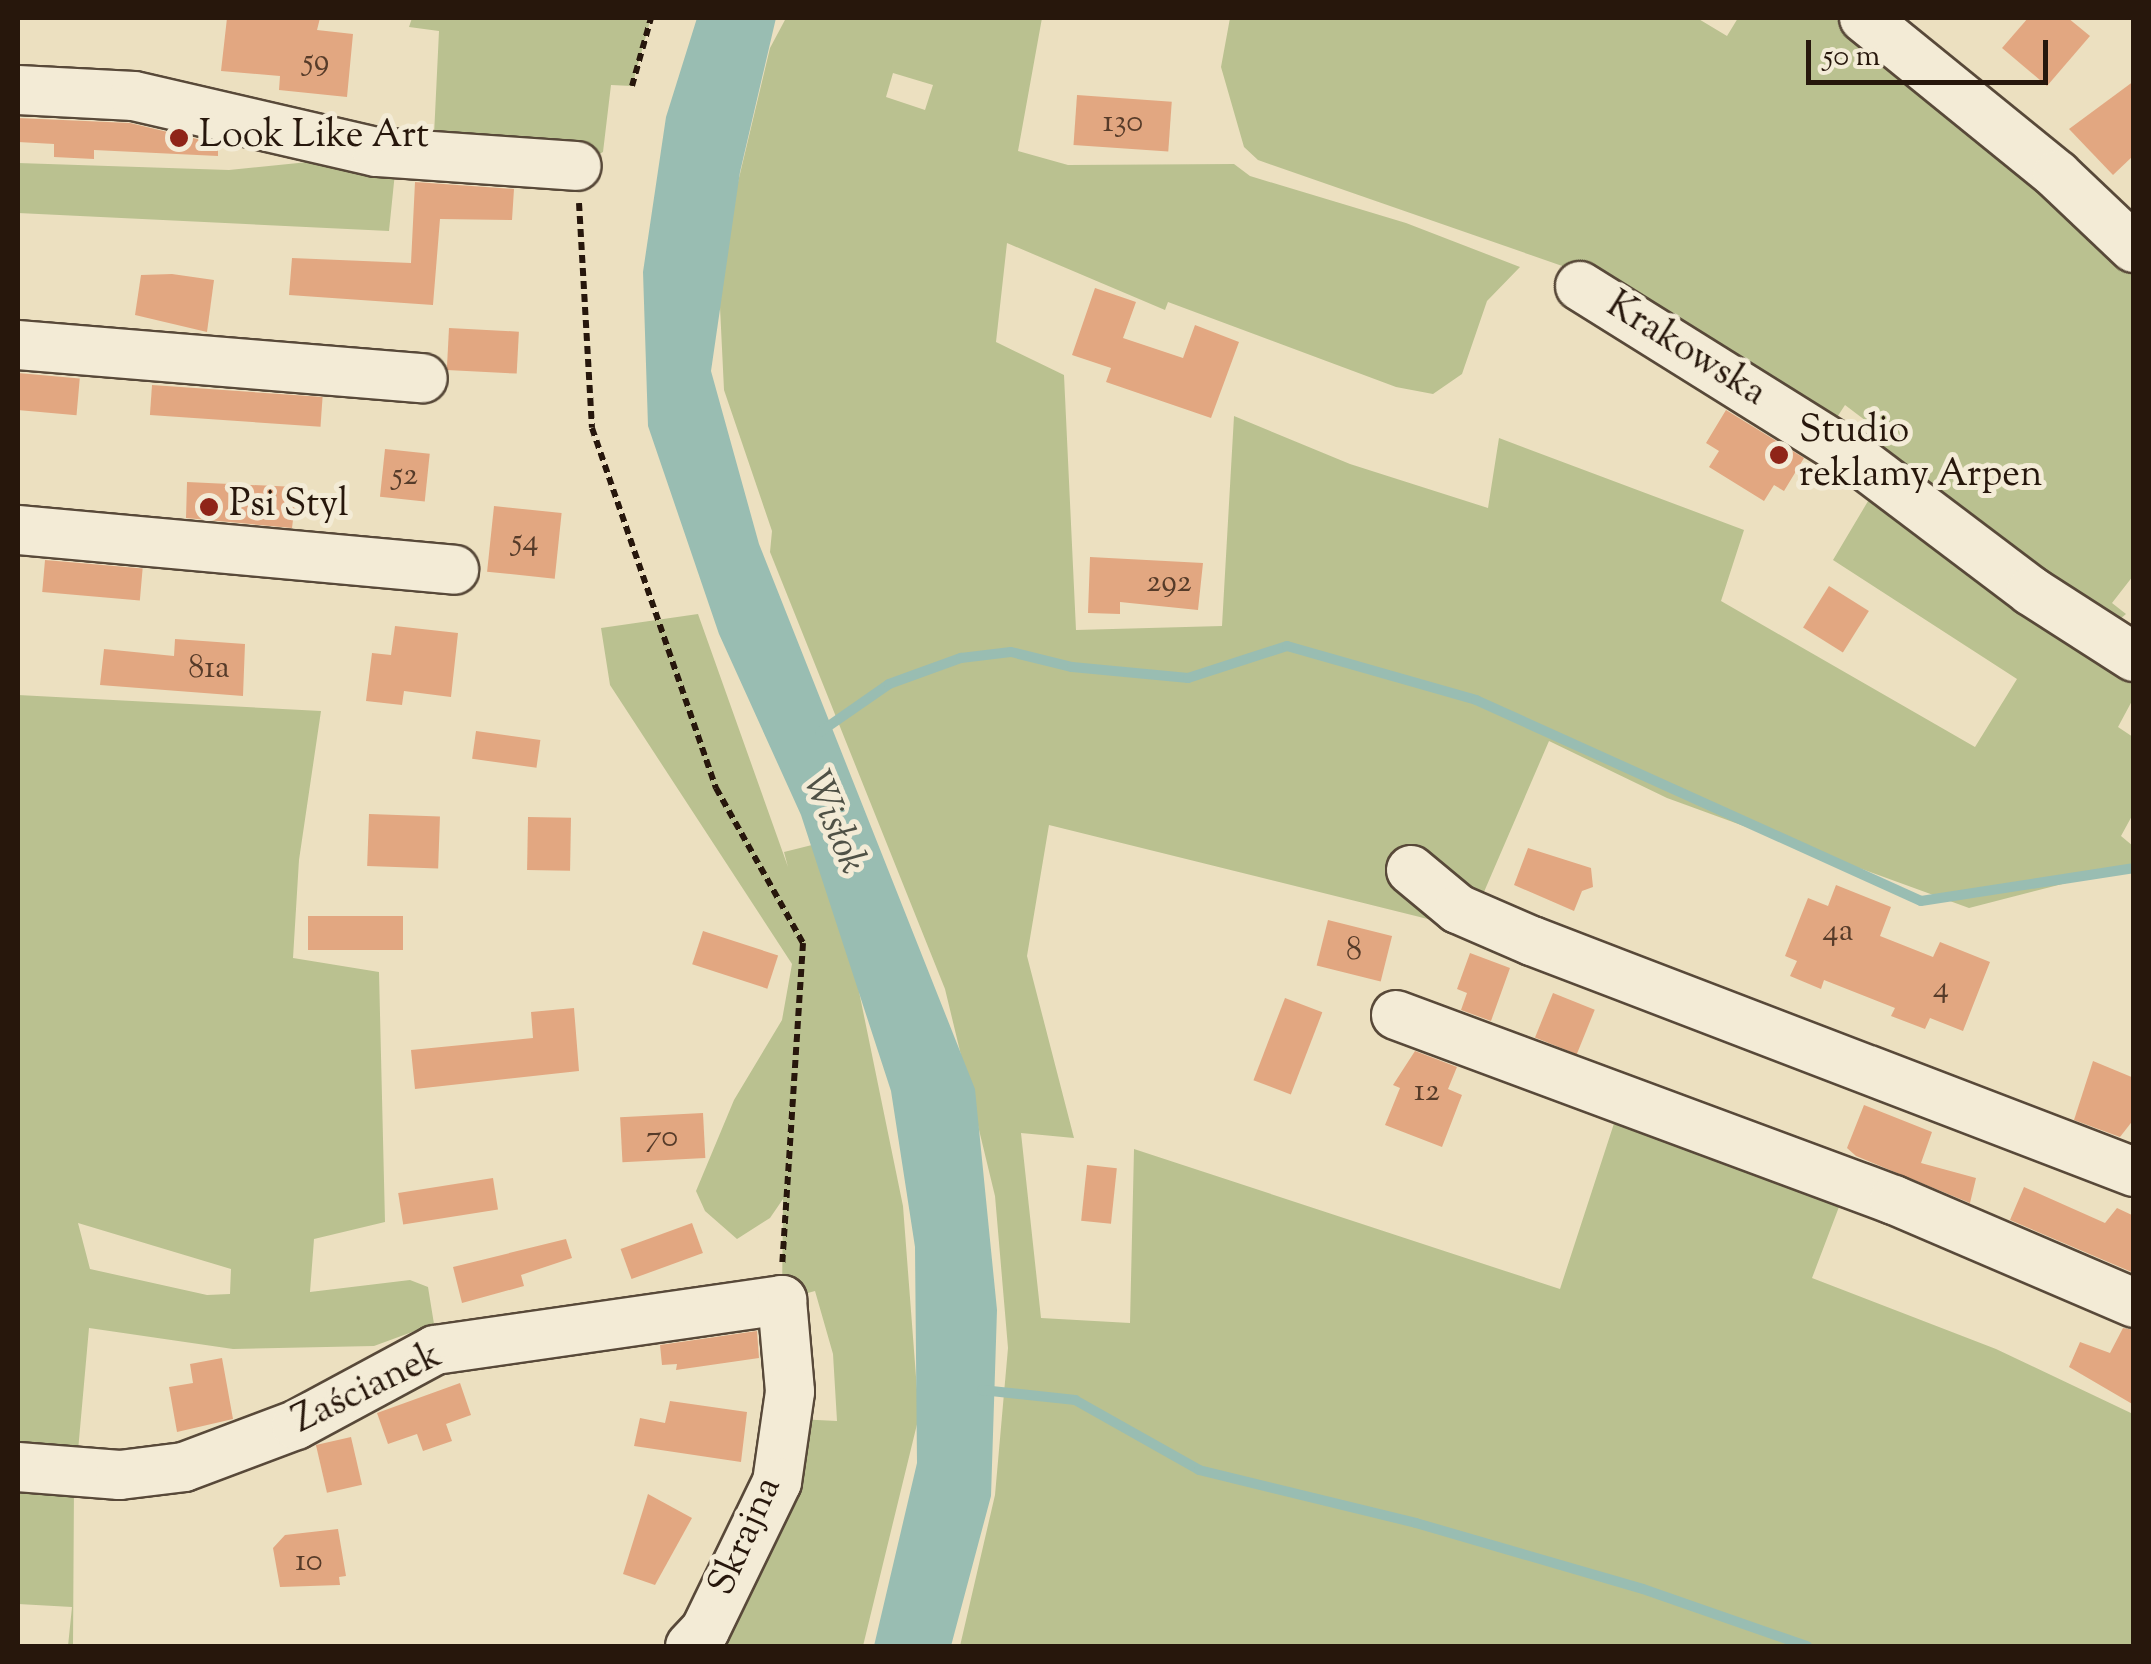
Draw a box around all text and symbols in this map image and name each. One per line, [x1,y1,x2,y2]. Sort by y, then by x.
scale bar [1811,20,2054,82]
text: 50 m [1823,36,1880,79]
house number: 59 [303,43,329,81]
house number: 130 [1103,104,1143,142]
place label: Look Like Art [199,115,429,161]
marker: Look Like Art [168,127,190,149]
street label: Krakowska [1597,284,1773,418]
place label: Studio reklamy Arpen [1799,410,2043,499]
marker: Studio reklamy Arpen [1768,444,1790,466]
house number: 52 [392,457,418,495]
place label: Psi Styl [229,484,349,530]
marker: Psi Styl [198,496,220,518]
house number: 54 [511,523,539,561]
house number: 292 [1146,564,1192,602]
house number: 81a [188,650,230,688]
water label: Wisłok [789,765,875,881]
house number: 4a [1823,913,1853,951]
house number: 8 [1346,932,1362,970]
house number: 4 [1933,970,1949,1008]
house number: 12 [1414,1073,1440,1111]
house number: 70 [646,1119,678,1157]
street label: Zaścianek [286,1335,450,1445]
street label: Skrajna [701,1471,793,1603]
house number: 10 [295,1543,323,1581]

